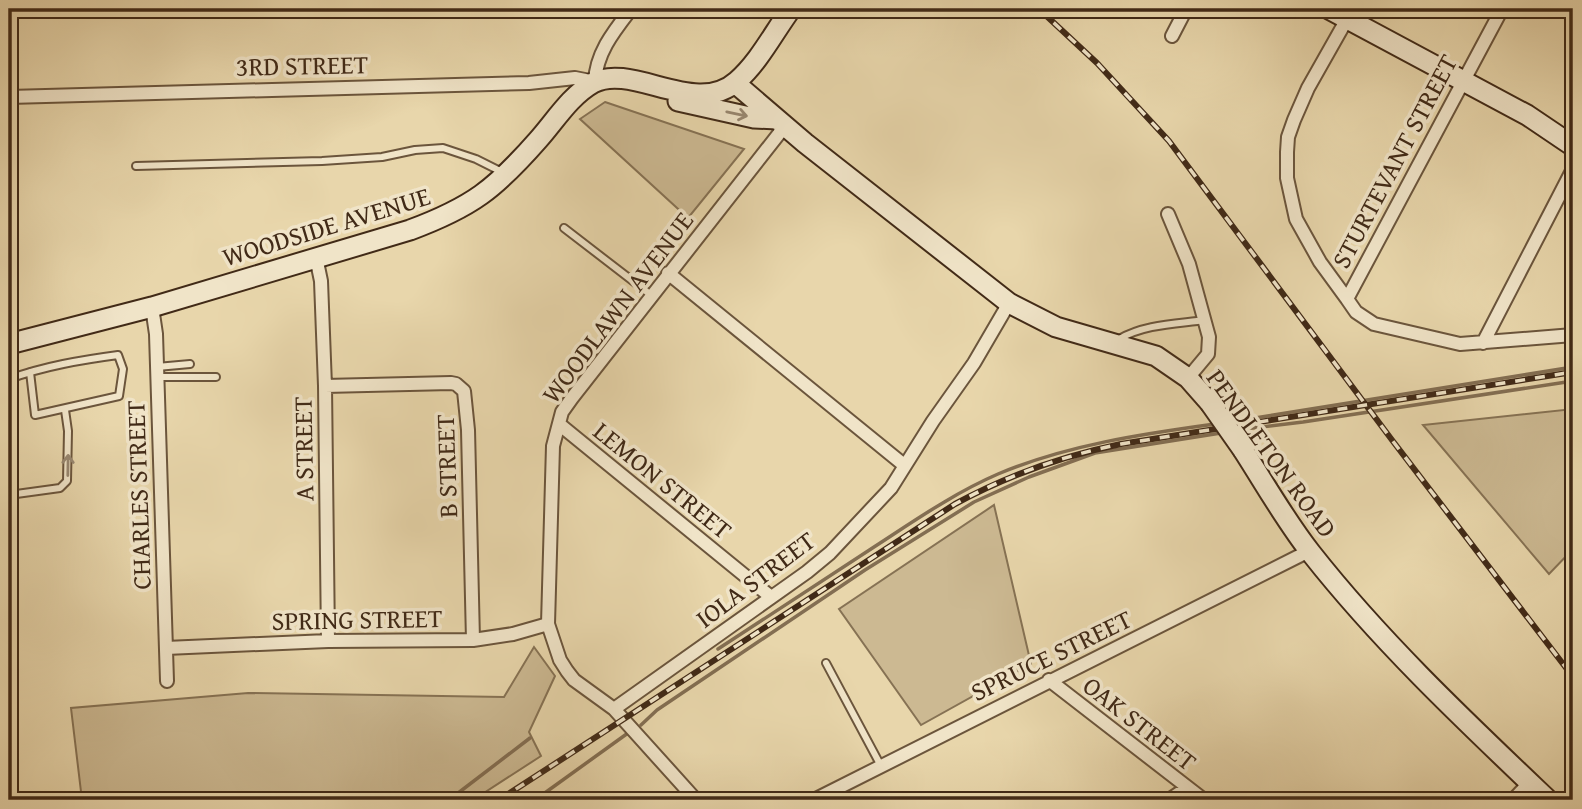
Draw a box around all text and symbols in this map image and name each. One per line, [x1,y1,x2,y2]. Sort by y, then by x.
street label: 3RD STREET [236,44,369,86]
street label: STURTEVANT STREET [1321,47,1467,275]
one-way arrow [725,108,748,122]
street label: WOODSIDE AVENUE [217,176,435,276]
street label: WOODLAWN AVENUE [532,203,702,411]
street label: PENDLETON ROAD [1197,360,1347,546]
street label: A STREET [283,396,323,502]
street label: CHARLES STREET [115,399,161,590]
street label: LEMON STREET [585,412,741,549]
street label: B STREET [425,413,467,518]
one-way arrow [61,454,74,477]
street label: IOLA STREET [687,521,823,637]
street label: SPRING STREET [271,598,443,640]
street label: SPRUCE STREET [964,599,1139,711]
street label: OAK STREET [1075,666,1206,780]

